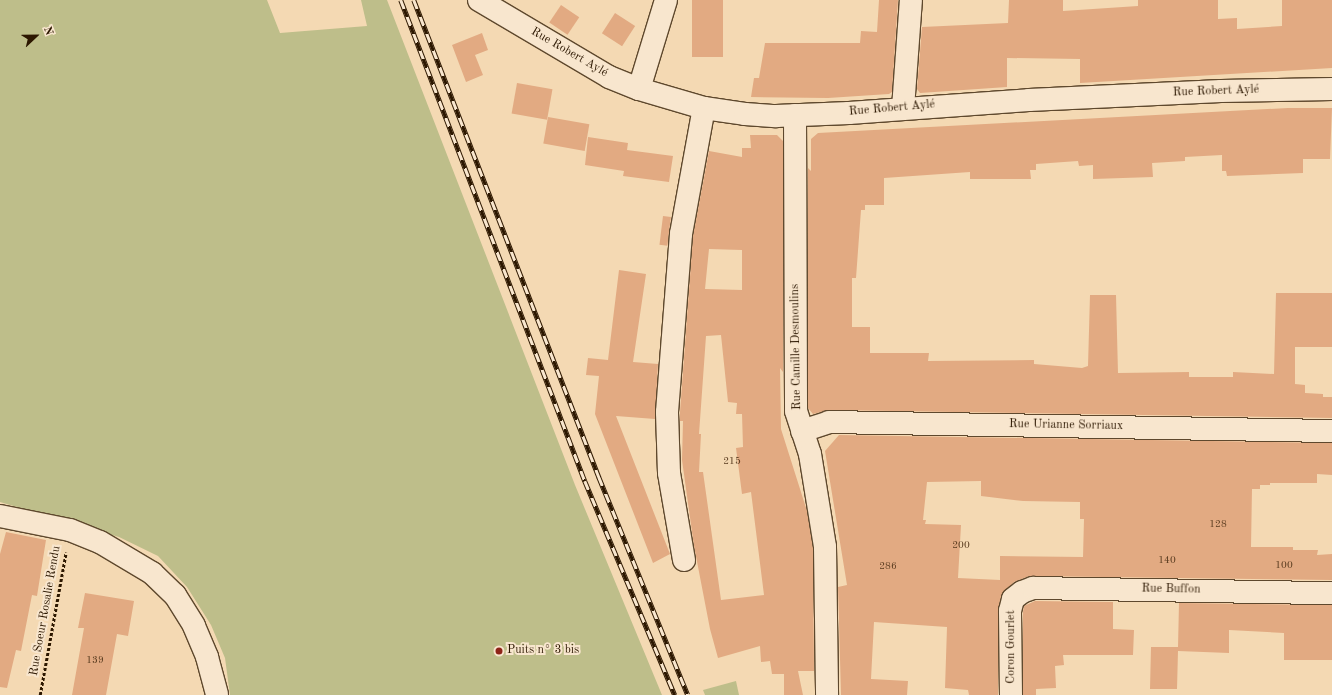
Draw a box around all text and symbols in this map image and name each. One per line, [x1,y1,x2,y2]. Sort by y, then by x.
north arrow [16,16,56,56]
text: N [41,25,54,37]
street label: Rue Robert Aylé [528,25,610,81]
street label: Rue Robert Aylé [1173,83,1259,101]
street label: Rue Robert Aylé [848,98,936,120]
street label: Rue Camille Desmoulins [789,284,805,410]
street label: Rue Urianne Sorriaux [1009,418,1123,434]
house number: 215 [723,456,741,468]
house number: 128 [1209,519,1227,531]
house number: 200 [952,540,970,552]
street label: Rue Soeur Rosalie Rendu [27,545,65,677]
house number: 140 [1158,555,1176,567]
house number: 100 [1275,560,1293,572]
house number: 286 [879,561,897,573]
street label: Rue Buffon [1141,582,1201,598]
street label: Coron Gourlet [1005,610,1019,684]
place label: Puits n° 3 bis [507,644,579,658]
marker: Puits n° 3 bis [494,646,504,656]
house number: 139 [86,655,104,667]

